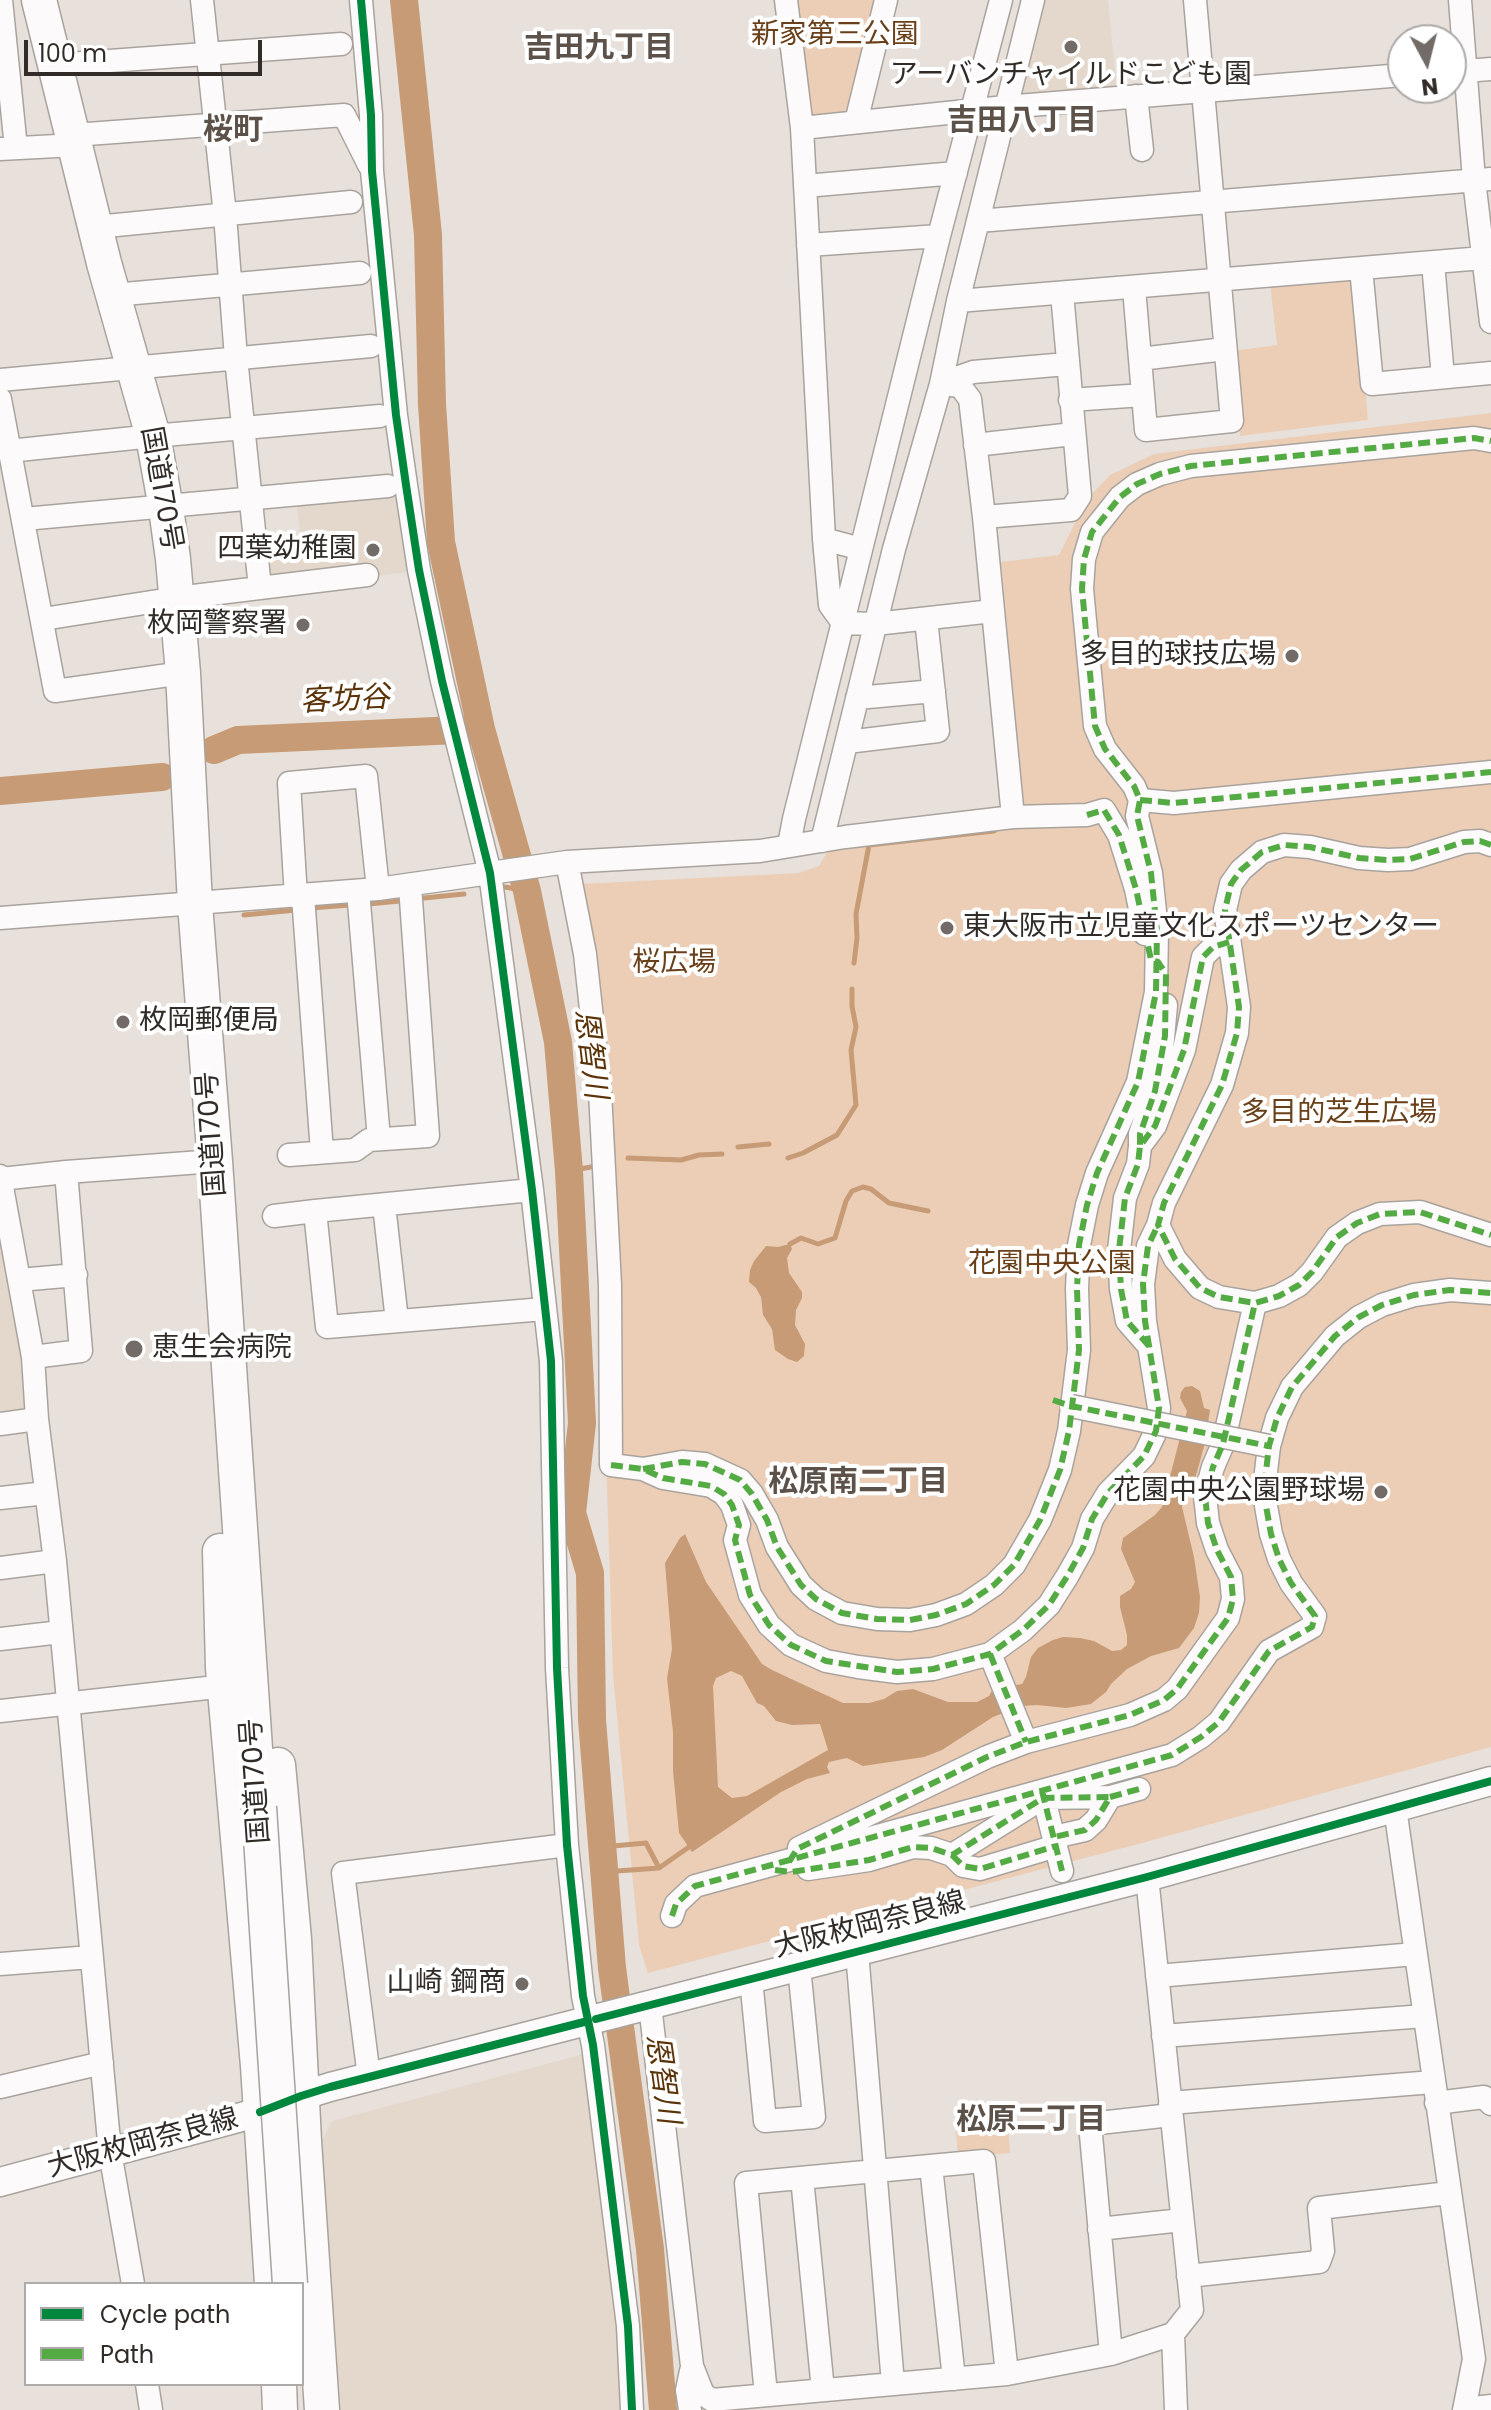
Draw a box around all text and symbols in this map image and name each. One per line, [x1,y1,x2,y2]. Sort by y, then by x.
park label: 新家第三公園 [751,19,919,53]
scale bar [28,24,266,74]
north arrow [1387,24,1467,104]
district label: 吉田九丁目 [524,31,674,67]
text: 100 m [38,37,107,70]
marker: アーバンチャイルドこども園 [1062,38,1080,56]
place label: アーバンチャイルドこども園 [890,59,1252,93]
text: N [1420,70,1440,103]
district label: 吉田八丁目 [947,104,1097,140]
district label: 桜町 [203,113,263,149]
street label: 国道170号 [133,424,187,554]
place label: 四葉幼稚園 [217,533,357,567]
marker: 四葉幼稚園 [364,541,382,559]
place label: 枚岡警察署 [147,608,287,642]
marker: 枚岡警察署 [294,616,312,634]
place label: 多目的球技広場 [1080,639,1276,673]
marker: 多目的球技広場 [1283,647,1301,665]
water label: 客坊谷 [299,681,391,721]
place label: 東大阪市立児童文化スポーツセンター [963,911,1439,945]
marker: 東大阪市立児童文化スポーツセンター [938,919,956,937]
park label: 桜広場 [632,947,716,981]
place label: 枚岡郵便局 [139,1005,279,1039]
water label: 恩智川 [566,1007,612,1101]
marker: 枚岡郵便局 [114,1013,132,1031]
street label: 国道170号 [192,1070,234,1198]
park label: 多目的芝生広場 [1241,1097,1437,1131]
park label: 花園中央公園 [968,1248,1136,1282]
place label: 恵生会病院 [152,1332,292,1366]
marker: 恵生会病院 [123,1338,145,1360]
district label: 松原南二丁目 [768,1465,948,1501]
place label: 花園中央公園野球場 [1113,1475,1365,1509]
marker: 花園中央公園野球場 [1372,1483,1390,1501]
street label: 国道170号 [236,1717,278,1845]
street label: 大阪枚岡奈良線 [771,1886,969,1966]
place label: 山崎 鋼商 [387,1967,506,2001]
marker: 山崎 鋼商 [513,1975,531,1993]
water label: 恩智川 [637,2032,685,2126]
street label: 大阪枚岡奈良線 [44,2102,242,2186]
district label: 松原二丁目 [956,2103,1106,2139]
legend [24,2282,304,2386]
text: Cycle path [100,2298,230,2331]
text: Path [100,2338,154,2371]

